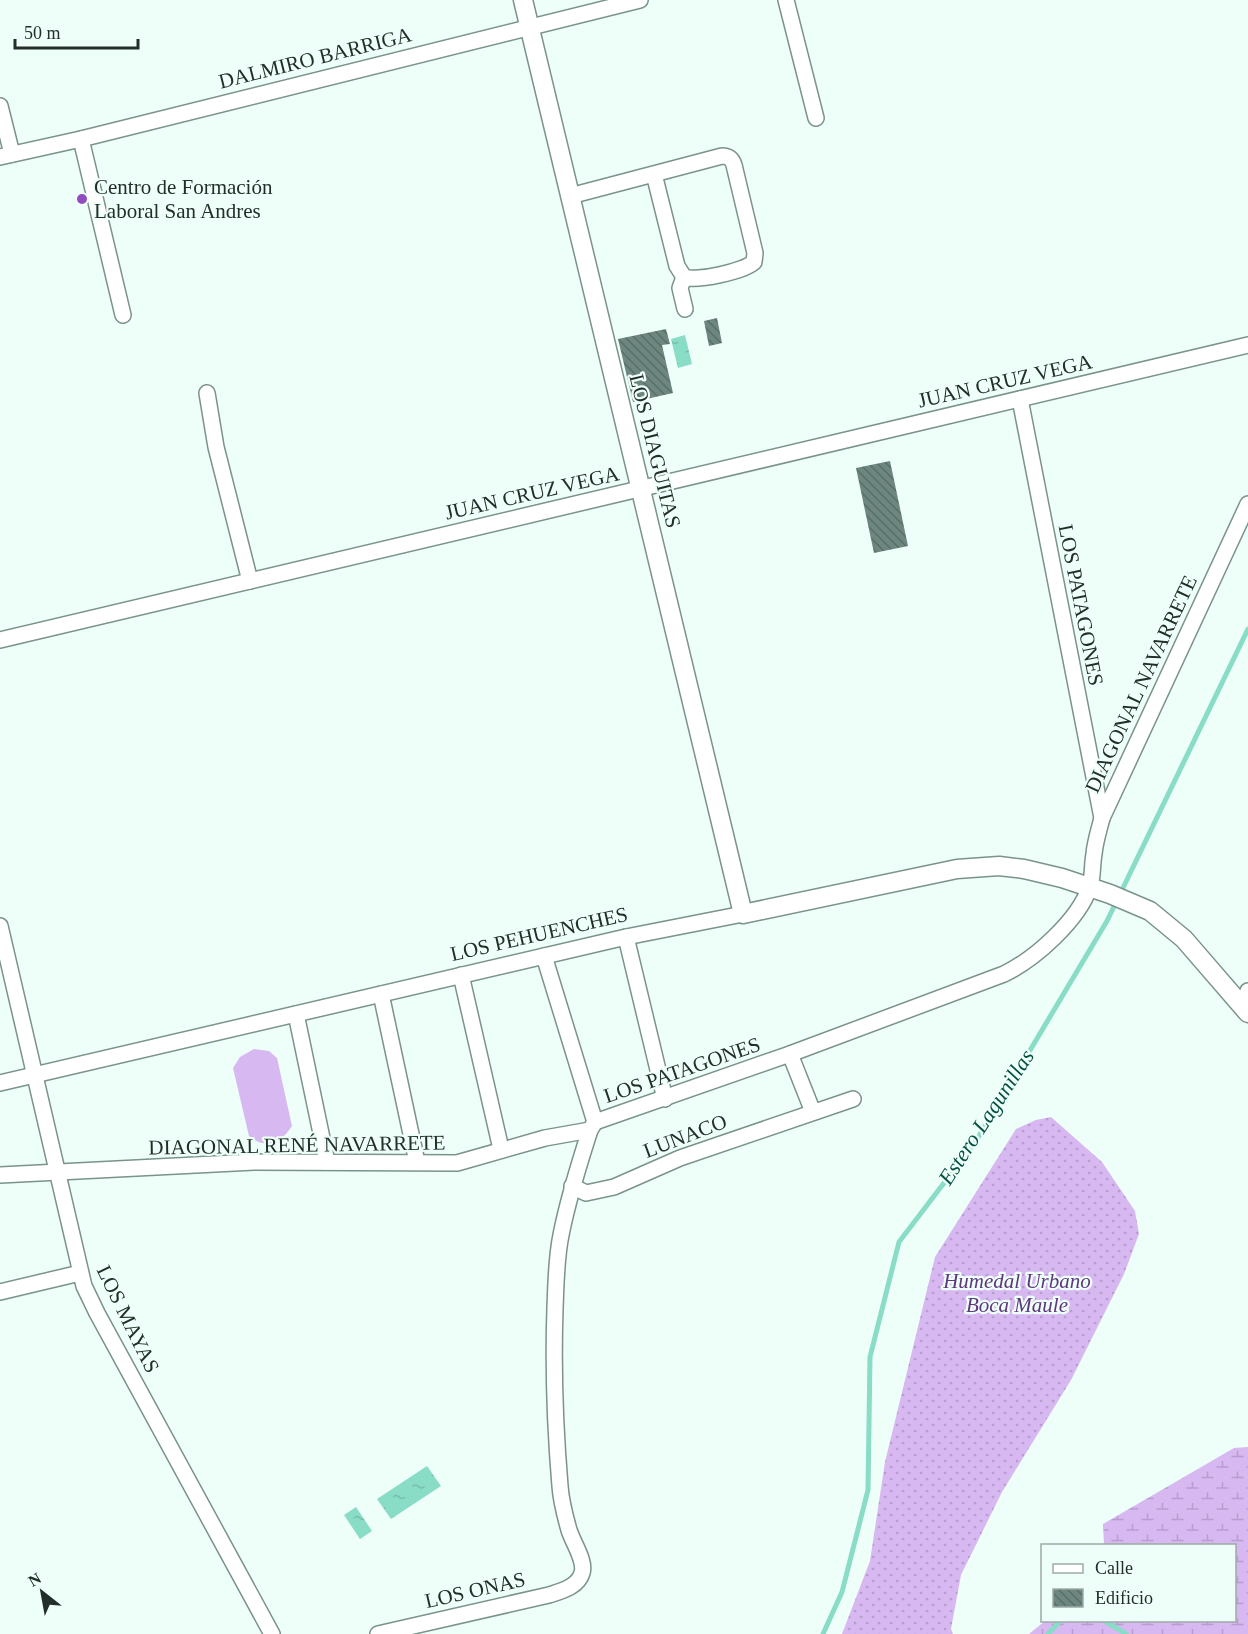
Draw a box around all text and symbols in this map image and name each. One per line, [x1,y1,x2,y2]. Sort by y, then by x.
scale bar [15,12,138,50]
street label: DALMIRO BARRIGA [216,22,415,94]
text: 50 m [24,23,61,43]
place label: Centro de Formación Laboral San Andres [94,175,273,223]
marker: Centro de Formación Laboral San Andres [75,192,89,206]
street label: JUAN CRUZ VEGA [916,349,1095,413]
street label: LOS DIAGUITAS [624,372,686,530]
street label: JUAN CRUZ VEGA [443,461,622,525]
street label: LOS PATAGONES [1054,522,1108,688]
street label: DIAGONAL NAVARRETE [1080,572,1202,796]
street label: LOS PEHUENCHES [448,902,630,966]
street label: LOS PATAGONES [601,1032,763,1108]
water label: Estero Lagunillas [932,1045,1039,1190]
street label: LUNACO [640,1109,730,1163]
street label: DIAGONAL RENÉ NAVARRETE [148,1130,446,1160]
street label: LOS MAYAS [92,1261,164,1377]
park label: Humedal Urbano Boca Maule [942,1269,1091,1317]
legend [1041,1544,1236,1622]
text: Calle [1095,1558,1133,1578]
north arrow [12,1562,72,1622]
street label: LOS ONAS [423,1567,527,1613]
text: N [25,1569,44,1590]
text: Edificio [1095,1588,1153,1608]

